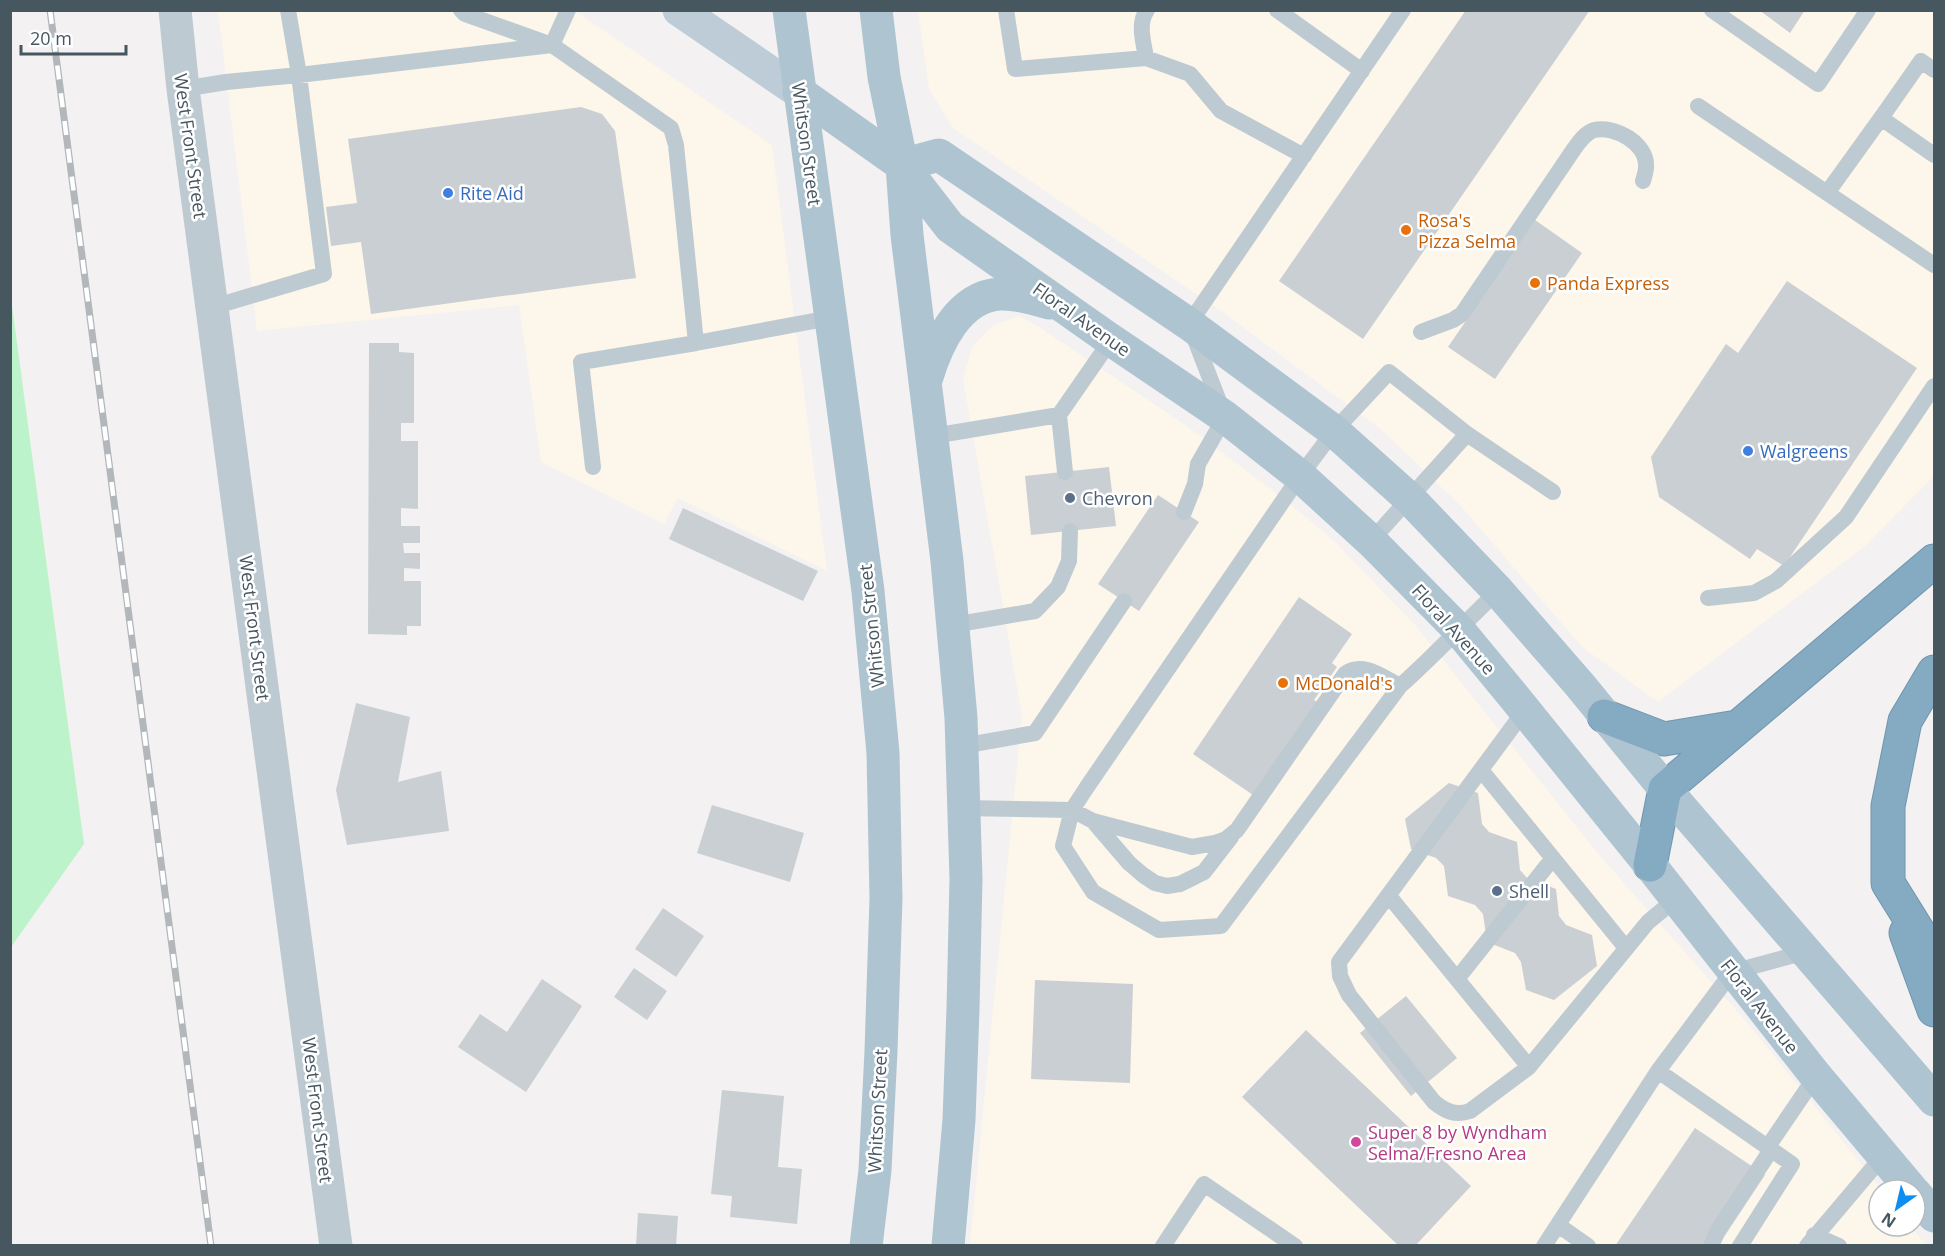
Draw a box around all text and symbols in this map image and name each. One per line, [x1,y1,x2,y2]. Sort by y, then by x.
scale bar [21,18,126,56]
text: 20 m [30,26,72,50]
street label: West Front Street [169,72,213,220]
street label: Whitson Street [786,81,828,207]
place label: Rite Aid [460,181,524,205]
marker: Rite Aid [441,186,455,200]
place label: Rosa's Pizza Selma [1418,208,1516,253]
marker: Rosa's Pizza Selma [1399,223,1413,237]
place label: Panda Express [1547,271,1670,295]
marker: Panda Express [1528,276,1542,290]
street label: Floral Avenue [1028,277,1136,361]
place label: Walgreens [1760,439,1848,463]
marker: Walgreens [1741,444,1755,458]
place label: Chevron [1082,486,1153,510]
marker: Chevron [1063,491,1077,505]
street label: West Front Street [234,554,276,702]
street label: Whitson Street [853,563,889,689]
street label: Floral Avenue [1407,579,1501,679]
place label: McDonald's [1295,671,1393,695]
marker: McDonald's [1276,676,1290,690]
place label: Shell [1509,879,1549,903]
marker: Shell [1490,884,1504,898]
street label: Floral Avenue [1715,954,1805,1058]
street label: West Front Street [297,1036,339,1184]
street label: Whitson Street [862,1048,892,1174]
place label: Super 8 by Wyndham Selma/Fresno Area [1368,1120,1547,1165]
marker: Super 8 by Wyndham Selma/Fresno Area [1349,1135,1363,1149]
north arrow [1867,1178,1927,1238]
text: N [1877,1208,1900,1233]

